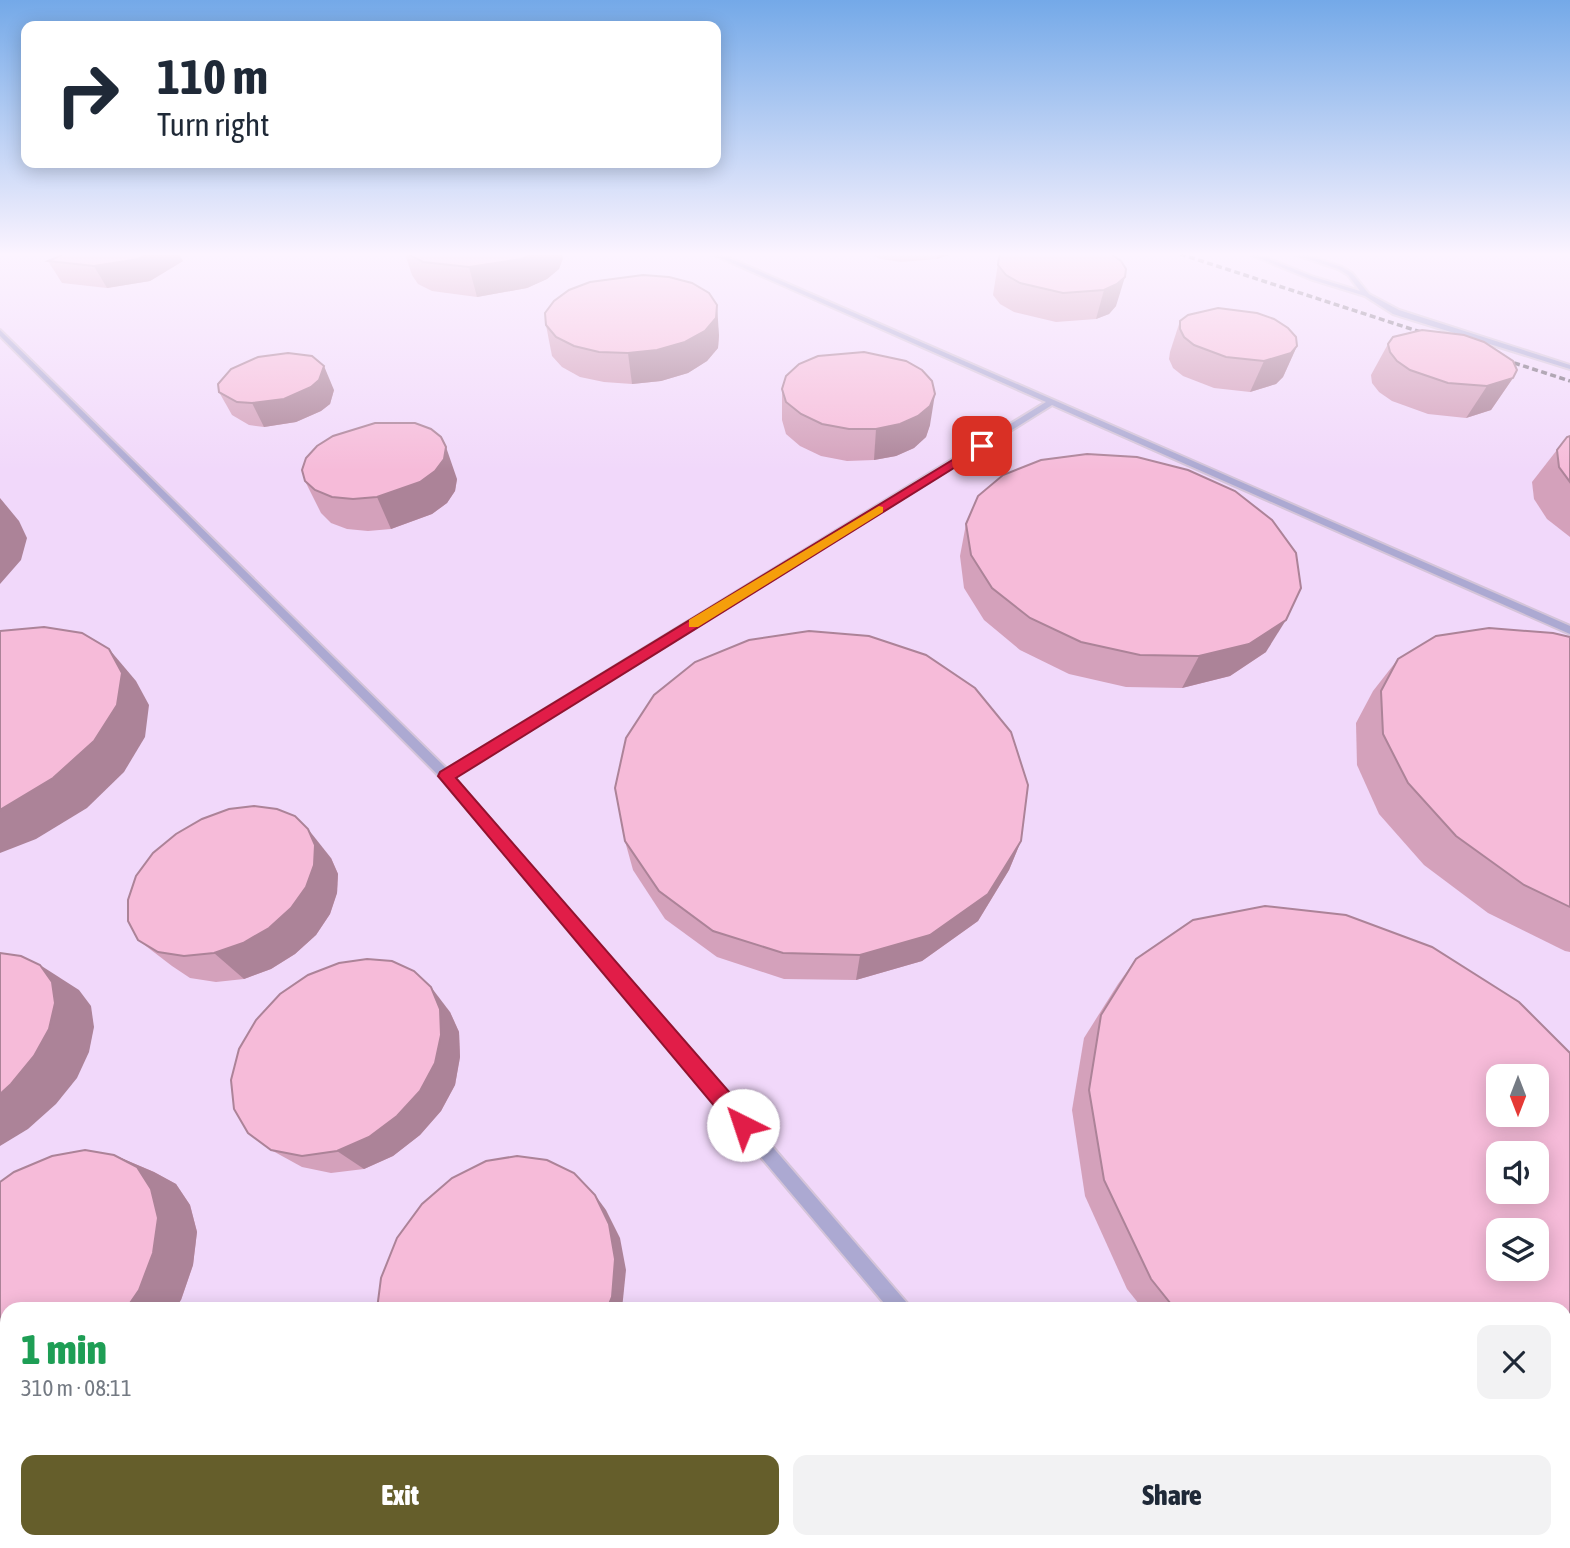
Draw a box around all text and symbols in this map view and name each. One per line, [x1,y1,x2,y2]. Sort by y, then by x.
text: 110 m [157,48,268,104]
icon: right [42,49,133,140]
text: Turn right [157,106,270,143]
pin [952,416,1012,476]
icon: arrive [963,427,1001,465]
north arrow [1486,1064,1549,1127]
map controls [1486,1064,1549,1281]
position arrow [706,1088,780,1162]
button: sound [1486,1141,1549,1204]
button: layers [1486,1218,1549,1281]
text: 1 min [21,1325,107,1373]
button: close [1477,1325,1551,1399]
text: 310 m · 08:11 [21,1375,132,1401]
button: Exit [21,1455,779,1535]
button: Share [793,1455,1551,1535]

